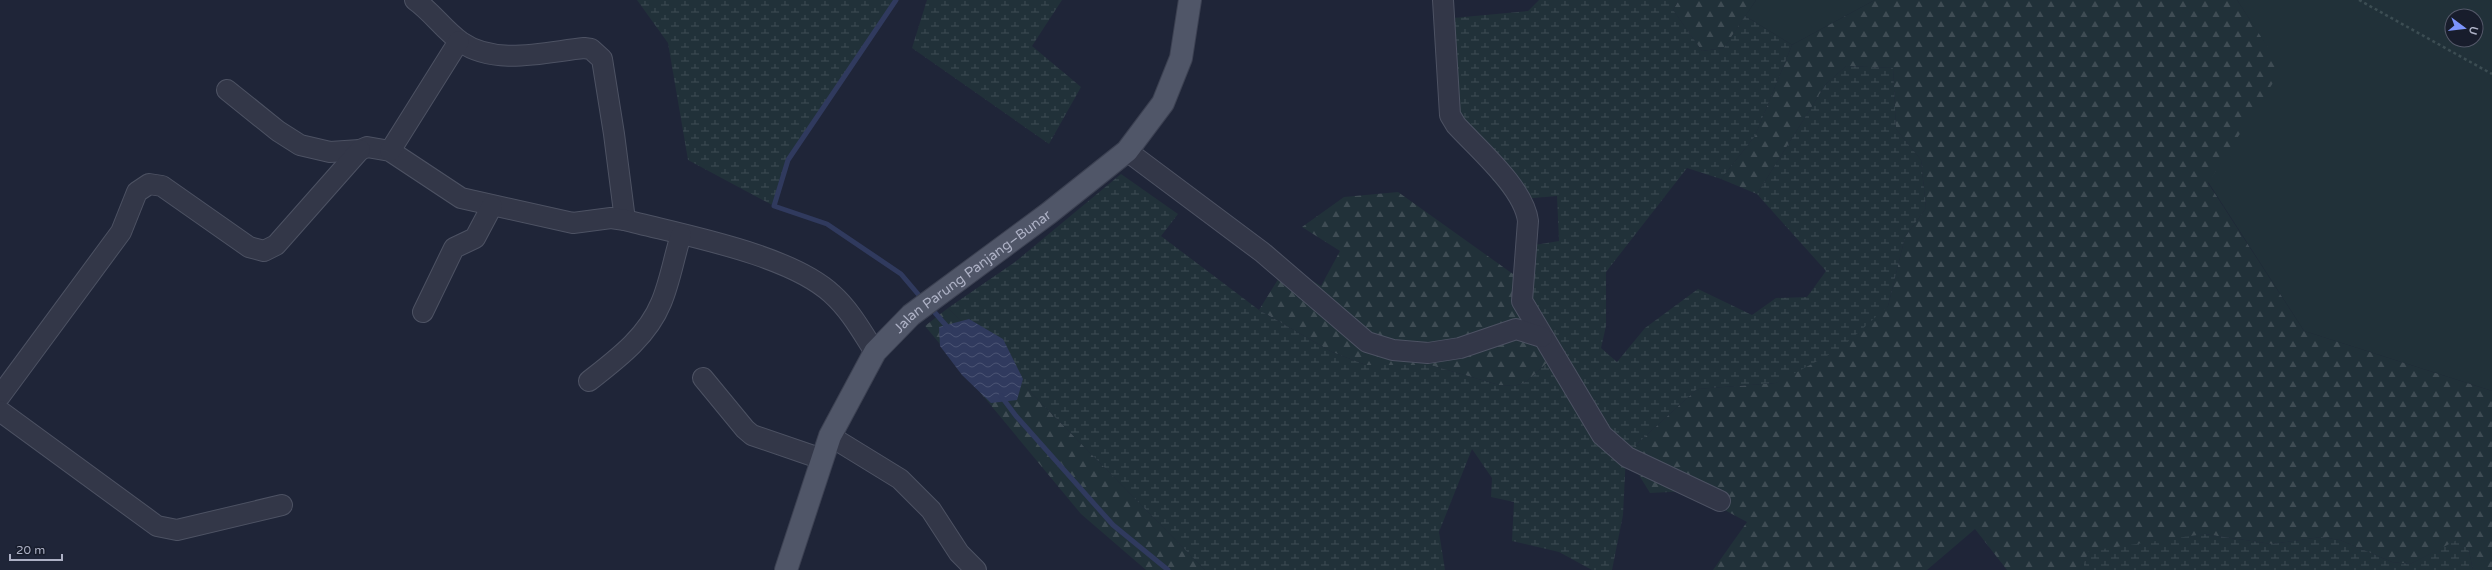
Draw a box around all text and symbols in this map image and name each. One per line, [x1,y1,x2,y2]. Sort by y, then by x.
north arrow [2444,8,2484,48]
text: U [2466,25,2481,36]
street label: Jalan Parung Panjang–Bunar [890,206,1055,337]
scale bar [10,536,62,562]
text: 20 m [16,543,45,557]

